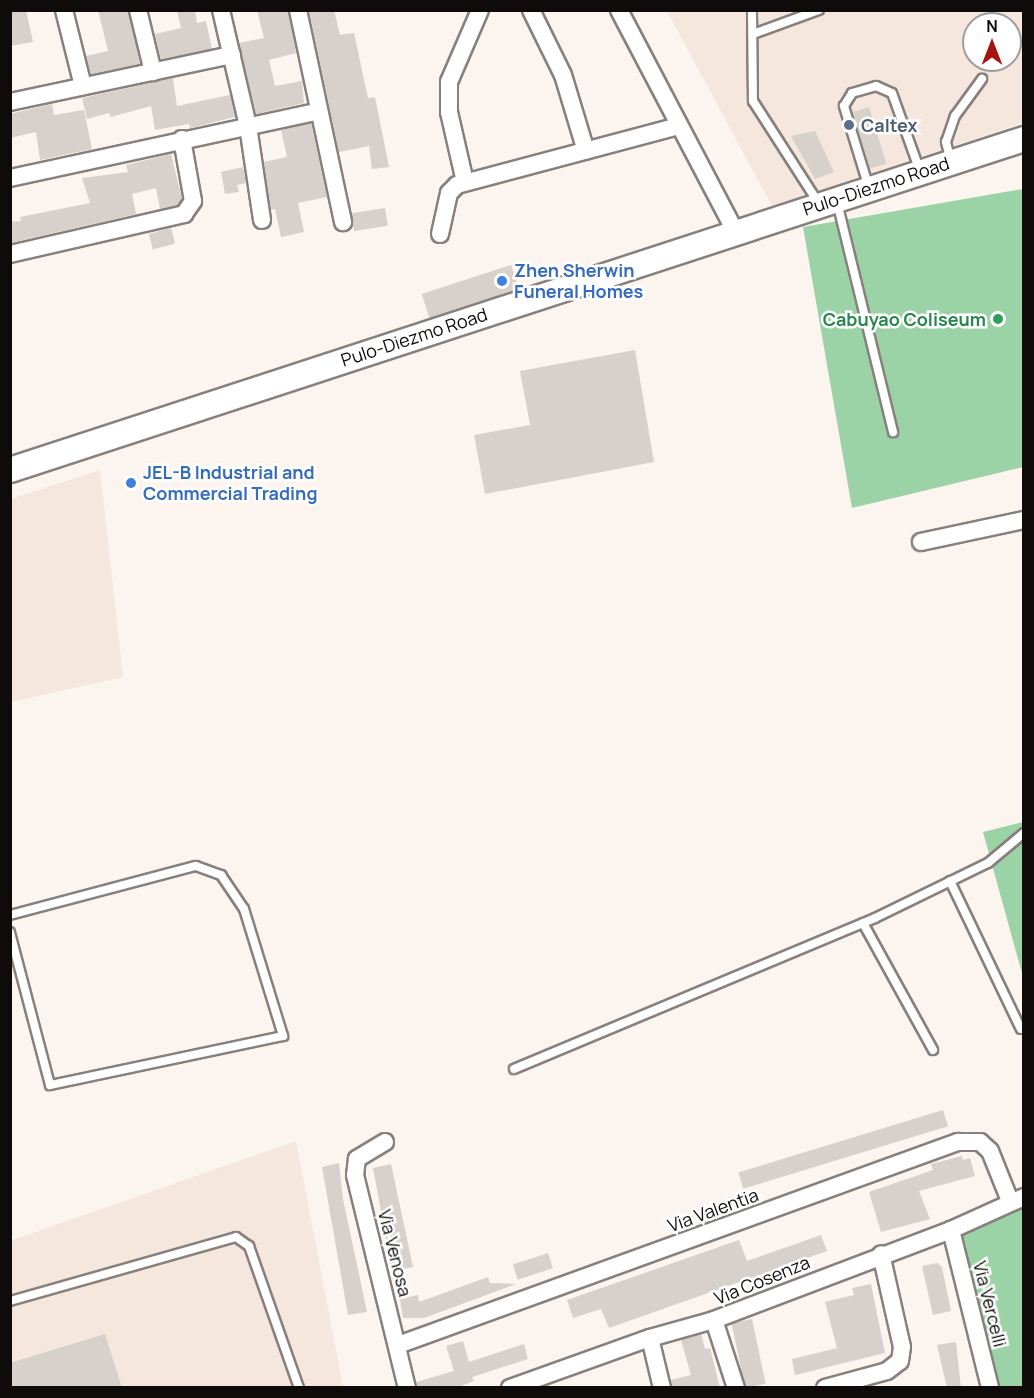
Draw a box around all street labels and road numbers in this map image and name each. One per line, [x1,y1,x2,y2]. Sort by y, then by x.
street label: Pulo-Diezmo Road [800,152,952,220]
street label: Pulo-Diezmo Road [338,303,490,371]
street label: Via Valentia [665,1184,761,1236]
street label: Via Venosa [374,1207,416,1299]
street label: Via Cosenza [711,1251,813,1309]
street label: Via Vercelli [969,1259,1011,1349]

